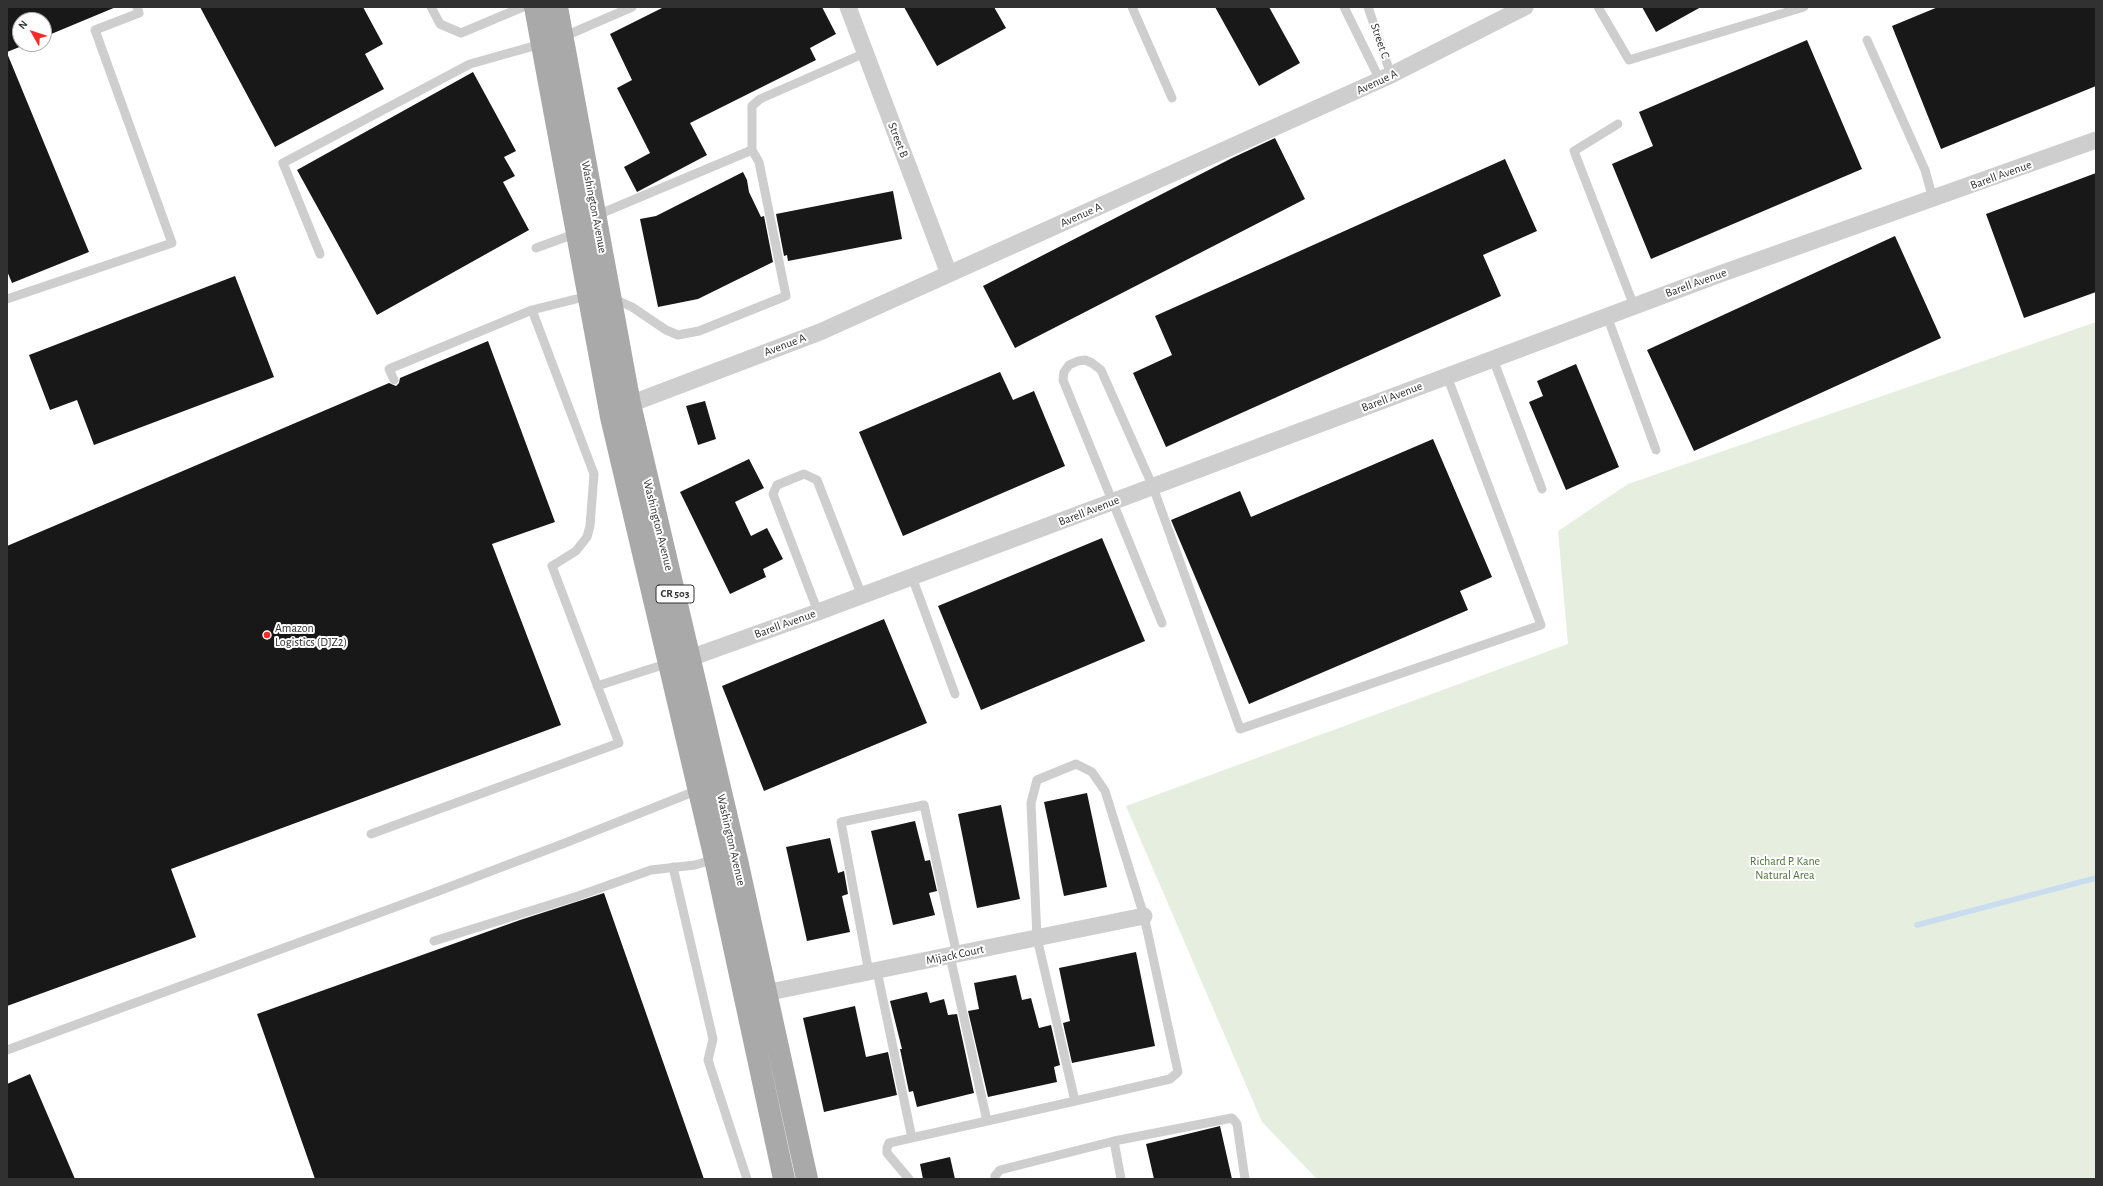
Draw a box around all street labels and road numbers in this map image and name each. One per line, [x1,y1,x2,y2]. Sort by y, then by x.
street label: Street C [1367,21,1393,61]
street label: Avenue A [1354,66,1400,98]
street label: Street B [885,120,911,160]
street label: Barell Avenue [1968,157,2034,193]
street label: Washington Avenue [578,160,610,254]
street label: Avenue A [1058,199,1104,231]
street label: Barell Avenue [1663,265,1729,301]
street label: Avenue A [762,330,808,360]
street label: Barell Avenue [1359,379,1425,415]
street label: Washington Avenue [640,478,676,572]
street label: Barell Avenue [1056,493,1122,529]
road number: CR 503 [656,585,694,603]
street label: Barell Avenue [752,606,818,642]
street label: Washington Avenue [713,793,749,887]
street label: Mijack Court [925,942,985,968]

